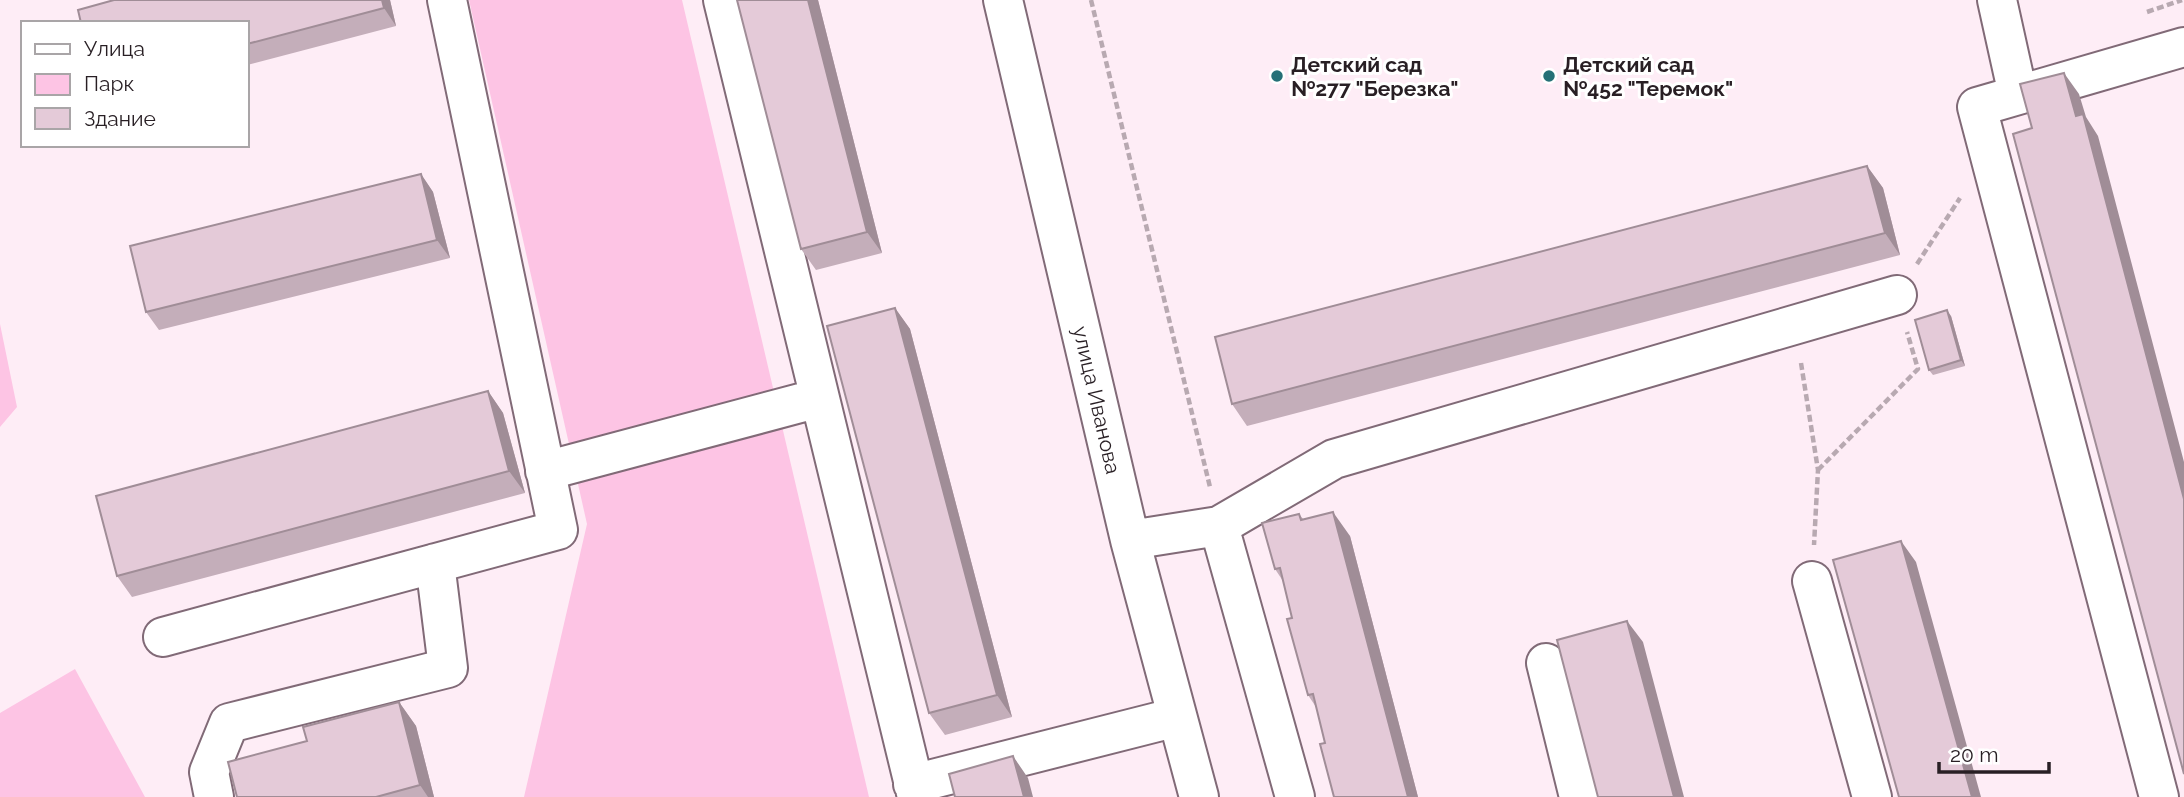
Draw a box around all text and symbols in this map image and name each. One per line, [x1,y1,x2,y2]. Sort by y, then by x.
legend [21,21,248,147]
text: Улица [84,36,145,61]
place label: Детский сад №277 "Березка" [1291,52,1458,101]
place label: Детский сад №452 "Теремок" [1563,52,1733,101]
marker: Детский сад №277 "Березка" [1269,68,1285,84]
marker: Детский сад №452 "Теремок" [1541,68,1557,84]
text: Парк [84,71,134,96]
text: Здание [84,106,156,131]
street label: улица Иванова [1068,324,1126,476]
scale bar [1939,730,2049,774]
text: 20 m [1950,742,1998,767]

